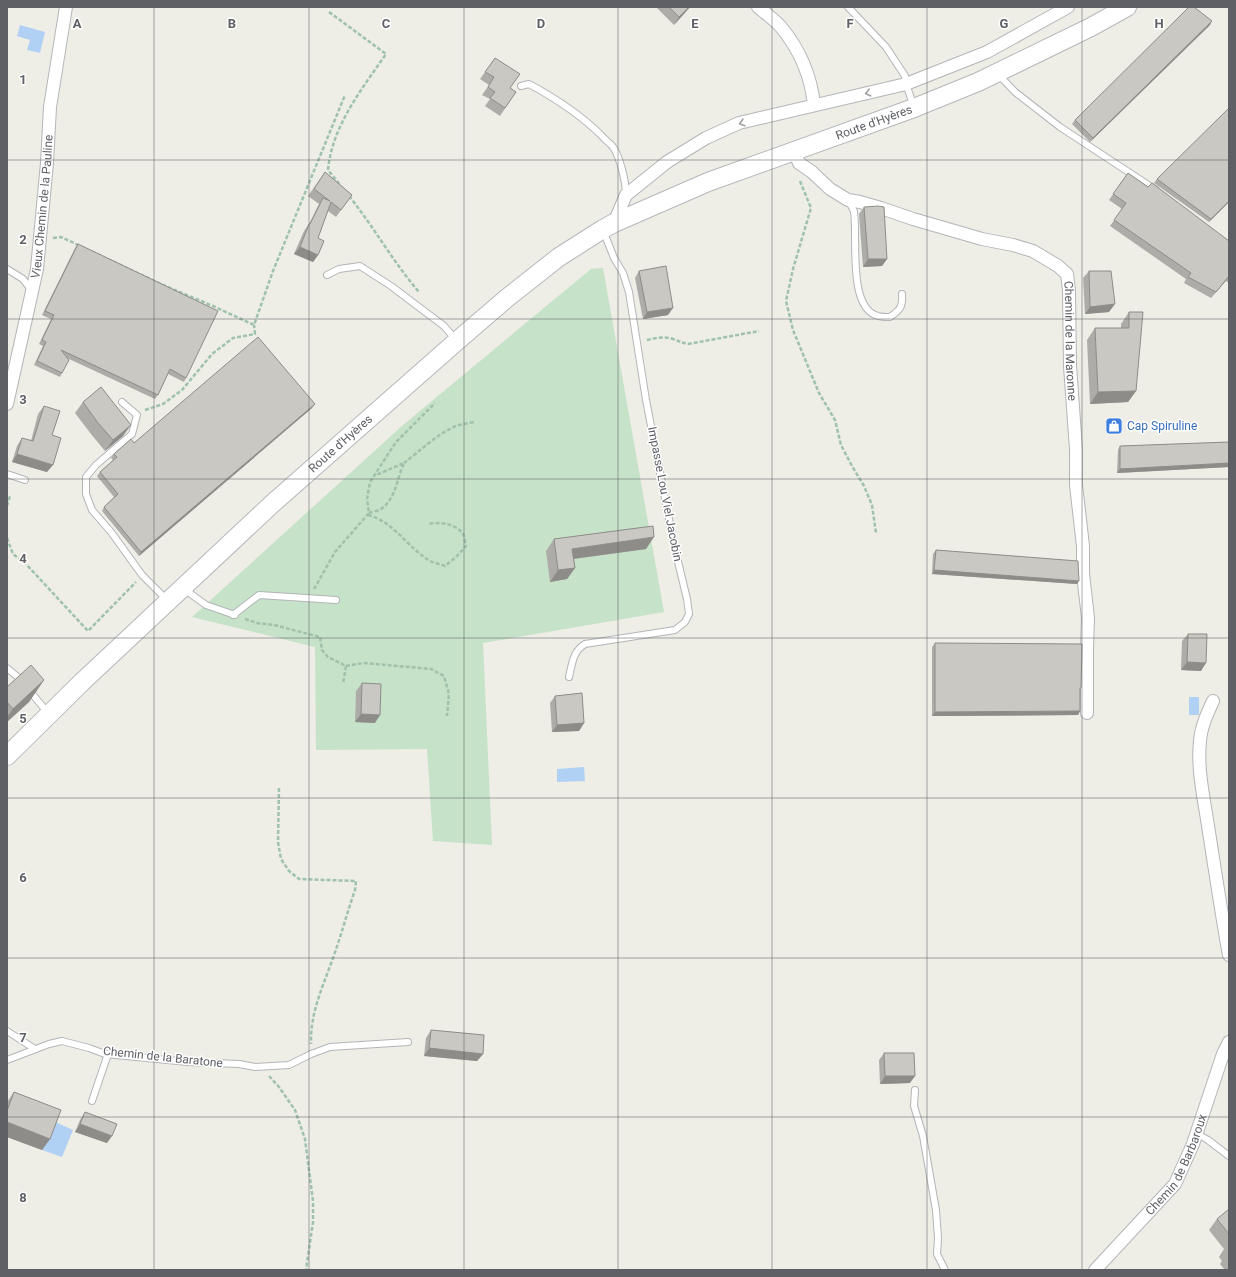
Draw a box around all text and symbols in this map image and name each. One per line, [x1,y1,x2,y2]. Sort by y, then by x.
text: A [73,16,82,31]
text: B [228,16,236,31]
text: C [382,16,391,31]
text: D [537,16,545,31]
text: E [691,16,699,31]
text: F [846,16,854,31]
text: G [1000,16,1009,31]
text: H [1154,16,1164,31]
text: 1 [19,72,27,87]
one-way arrow [865,88,872,97]
street label: Route d'Hyères [834,102,914,143]
one-way arrow [739,118,746,127]
street label: Vieux Chemin de la Pauline [28,134,56,280]
text: 2 [19,232,27,247]
street label: Chemin de la Maronne [1061,280,1079,401]
text: 3 [19,392,27,407]
street label: Route d'Hyères [306,412,375,475]
shop icon: Cap Spiruline [1104,416,1124,436]
place label: Cap Spiruline [1127,419,1197,433]
street label: Impasse Lou Viel Jacobin [645,425,685,563]
text: 4 [19,551,27,566]
text: 5 [19,711,27,726]
text: 6 [19,870,27,885]
text: 7 [19,1030,27,1045]
street label: Chemin de la Baratone [102,1044,224,1070]
street label: Chemin de Barbaroux [1143,1112,1209,1218]
text: 8 [19,1190,27,1205]

